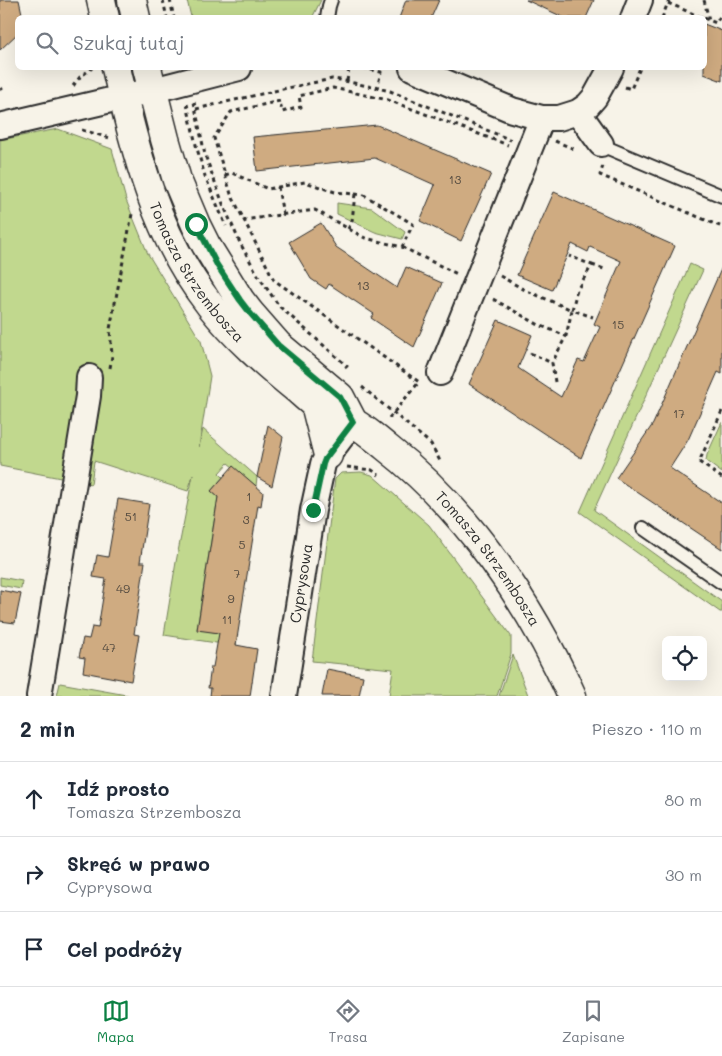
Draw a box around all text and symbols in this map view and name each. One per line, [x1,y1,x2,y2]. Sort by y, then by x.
search box [15,15,707,70]
icon: search [33,29,61,57]
text: Szukaj tutaj [73,30,184,55]
house number: 13 [449,171,461,187]
street label: Tomasza Strzembosza [145,199,249,346]
route start [185,213,208,236]
house number: 13 [357,277,369,293]
house number: 15 [612,316,624,332]
house number: 17 [673,405,685,421]
street label: Tomasza Strzembosza [431,486,545,630]
house number: 1 [246,488,252,504]
route end [302,499,325,522]
house number: 51 [125,508,137,524]
house number: 3 [242,511,250,527]
house number: 5 [239,536,246,552]
street label: Cyprysowa [284,542,317,624]
house number: 7 [234,565,241,581]
house number: 49 [116,580,130,596]
house number: 9 [227,590,235,606]
house number: 11 [222,611,232,627]
map controls [662,636,707,681]
button: locate [662,636,707,681]
house number: 47 [102,639,116,655]
text: 2 min [20,715,75,742]
text: Pieszo · 110 m [592,718,702,739]
text: Idź prosto [67,776,169,801]
icon: ahead [20,785,48,813]
text: 80 m [665,789,702,810]
text: Tomasza Strzembosza [67,801,242,822]
text: Skręć w prawo [67,851,210,876]
icon: right [20,860,48,888]
text: 30 m [665,864,702,885]
text: Cyprysowa [67,876,153,897]
icon: arrive [20,935,48,963]
text: Cel podróży [67,937,182,962]
tab: Mapa [97,997,134,1046]
tab: Trasa [329,997,368,1046]
tab: Zapisane [562,997,625,1046]

